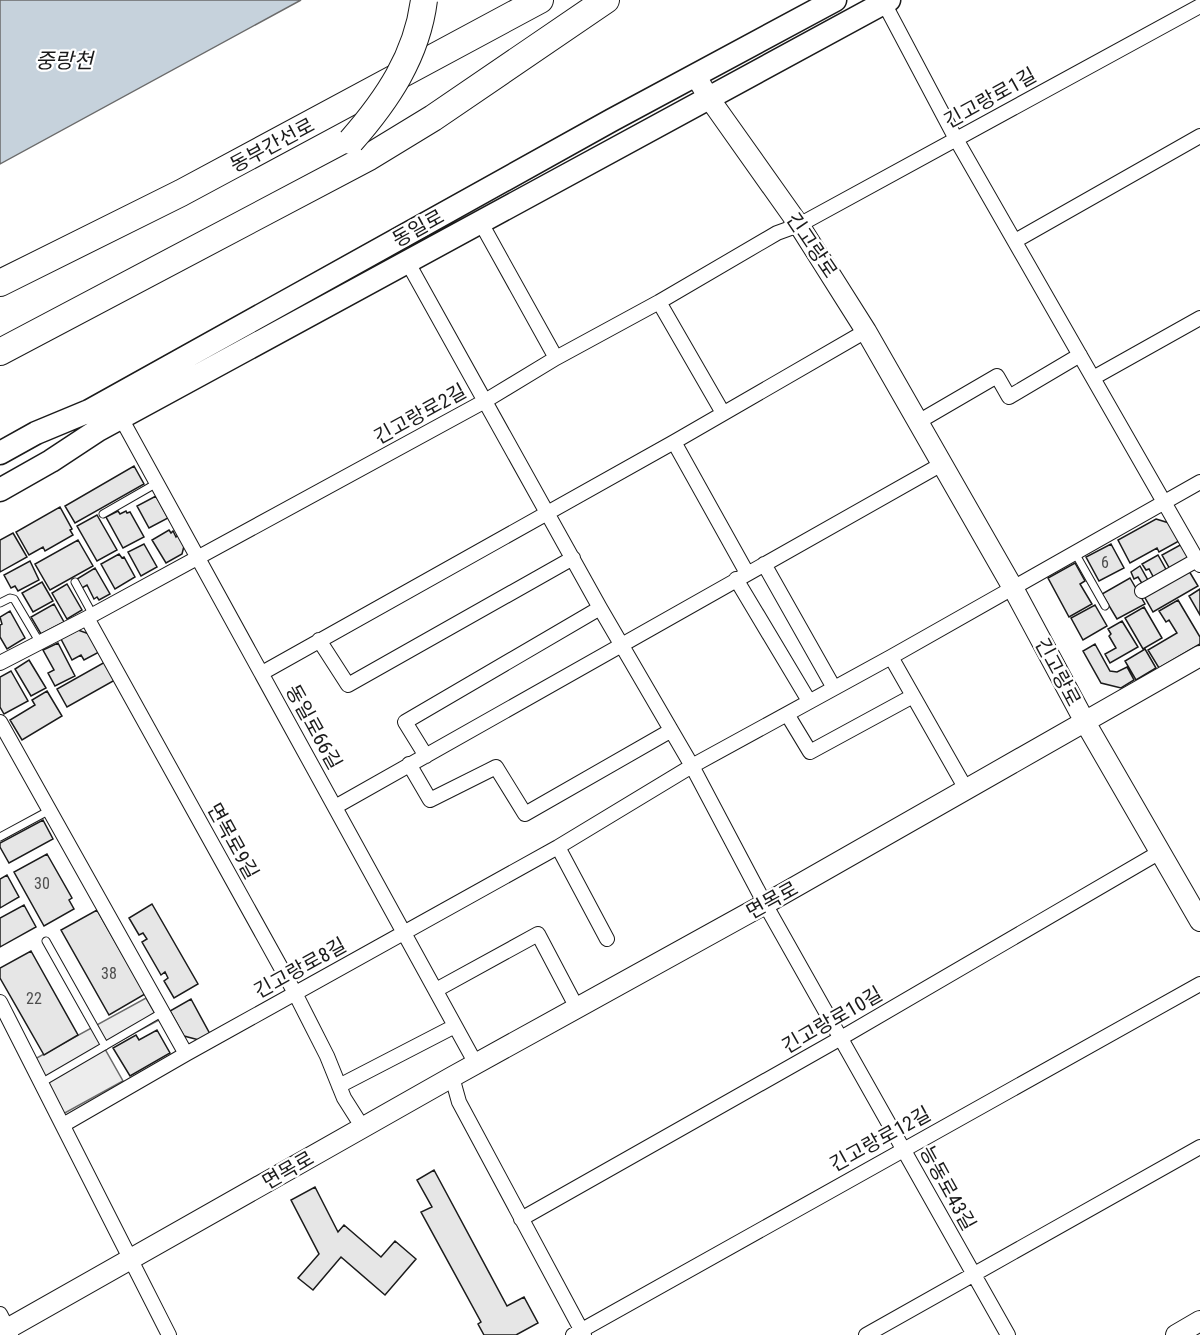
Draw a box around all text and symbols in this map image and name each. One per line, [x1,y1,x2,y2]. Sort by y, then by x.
water label: 중랑천 [35,49,96,73]
street label: 긴고랑로1길 [940,63,1040,133]
street label: 동부간선로 [226,113,318,177]
street label: 동일로 [388,204,448,252]
street label: 긴고랑로 [781,208,843,282]
street label: 긴고랑로2길 [370,379,470,449]
house number: 6 [1101,553,1109,572]
street label: 긴고랑로 [1030,634,1086,710]
street label: 동일로66길 [281,680,347,774]
street label: 면목로9길 [202,799,264,883]
house number: 30 [34,874,50,893]
street label: 면목로 [742,876,802,924]
street label: 긴고랑로8길 [250,933,350,1003]
house number: 38 [101,964,117,983]
street label: 긴고랑로10길 [778,982,886,1058]
house number: 22 [26,989,42,1008]
street label: 긴고랑로12길 [825,1101,935,1177]
street label: 능동로43길 [915,1141,981,1235]
street label: 면목로 [258,1146,318,1194]

